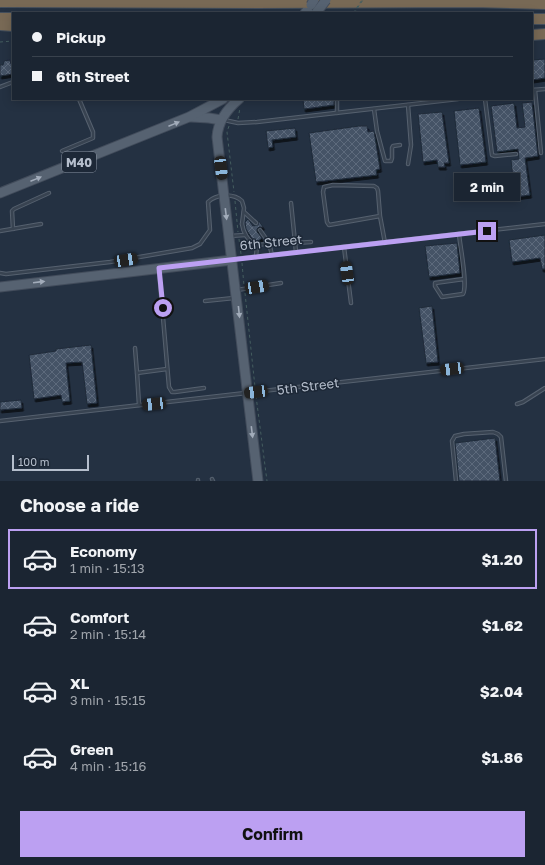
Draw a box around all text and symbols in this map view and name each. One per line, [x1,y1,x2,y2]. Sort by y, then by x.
text: Pickup [56,28,106,46]
text: 6th Street [56,67,130,85]
one-way arrow [168,120,180,126]
road number: M40 [62,152,96,172]
car [214,155,228,181]
callout: 2 min [454,173,520,201]
one-way arrow [31,175,43,181]
text: 2 min [470,179,504,195]
one-way arrow [223,208,229,220]
route end [478,222,496,240]
street label: 6th Street [239,231,303,253]
car [113,252,139,268]
car [339,260,355,286]
one-way arrow [33,279,45,285]
car [244,279,270,295]
route start [154,299,172,317]
one-way arrow [235,306,242,318]
car [439,362,465,376]
street label: 5th Street [276,374,340,398]
car [243,385,269,399]
car [141,397,167,411]
one-way arrow [249,426,255,438]
scale bar [12,453,89,472]
text: 100 m [18,455,49,468]
text: Choose a ride [20,494,139,516]
icon: car [22,541,58,577]
text: Economy [70,542,137,560]
text: $1.20 [482,550,523,568]
text: 1 min · 15:13 [70,560,145,576]
icon: car [22,607,58,643]
text: Comfort [70,608,129,626]
text: $1.62 [482,616,523,634]
text: 2 min · 15:14 [70,626,146,642]
icon: car [22,673,58,709]
text: XL [70,674,89,692]
text: $2.04 [480,682,523,700]
text: 3 min · 15:15 [70,692,146,708]
icon: car [22,739,58,775]
text: Green [70,740,113,758]
text: $1.86 [481,748,523,766]
text: 4 min · 15:16 [70,758,146,774]
button: Confirm [20,811,525,857]

